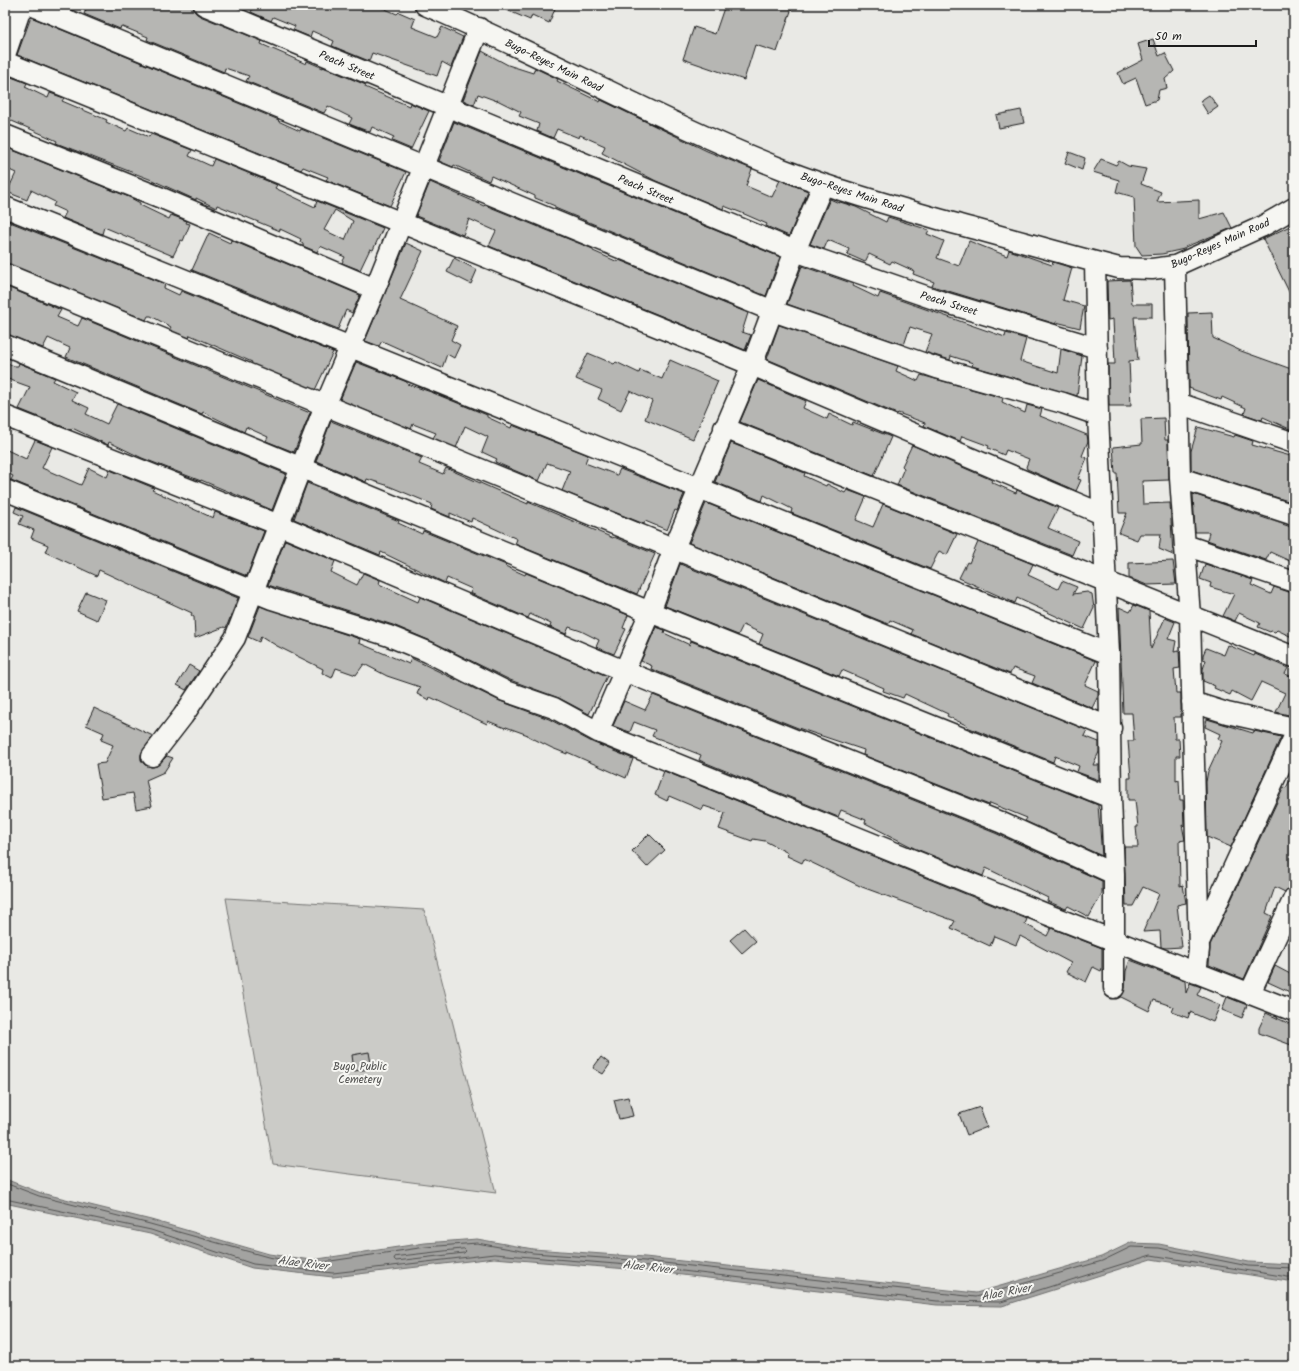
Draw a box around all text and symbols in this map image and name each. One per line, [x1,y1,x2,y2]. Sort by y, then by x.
scale bar [1149,22,1256,48]
text: 50 m [1155,27,1182,46]
street label: Bugo-Reyes Main Road [502,34,606,98]
street label: Peach Street [316,46,378,86]
street label: Bugo-Reyes Main Road [798,168,906,218]
street label: Peach Street [615,170,677,210]
street label: Bugo-Reyes Main Road [1168,214,1273,274]
street label: Peach Street [918,287,980,321]
park label: Bugo Public Cemetery [333,1058,387,1089]
water label: Alae River [277,1251,332,1276]
water label: Alae River [622,1255,677,1280]
water label: Alae River [980,1278,1036,1307]

